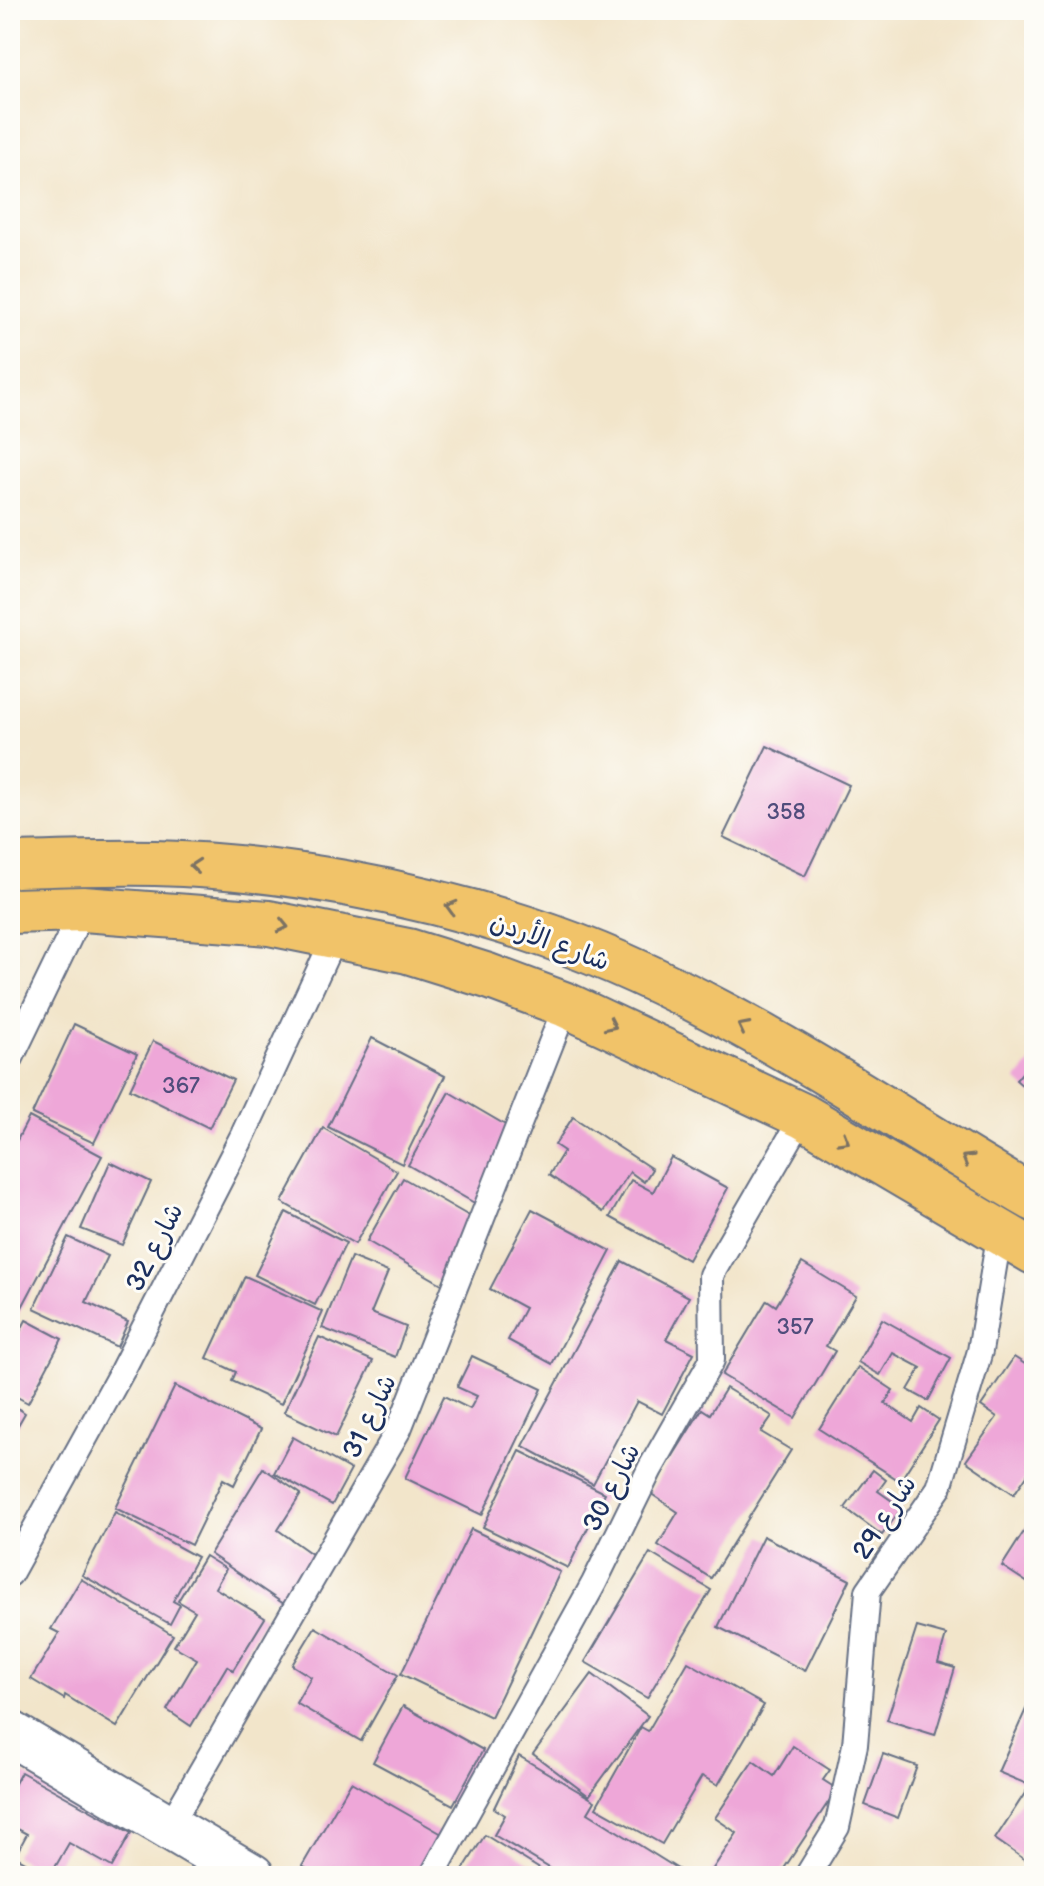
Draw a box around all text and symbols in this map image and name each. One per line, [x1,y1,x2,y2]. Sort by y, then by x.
house number: 358 [767,799,805,826]
one-way arrow [188,858,201,875]
one-way arrow [445,900,459,916]
street label: شارع الأردن [485,903,615,979]
one-way arrow [276,917,289,934]
one-way arrow [603,1015,617,1031]
one-way arrow [736,1021,751,1037]
house number: 367 [162,1073,200,1100]
one-way arrow [835,1130,850,1146]
one-way arrow [961,1153,976,1169]
street label: شارع 32 [120,1198,192,1297]
house number: 357 [777,1314,814,1341]
street label: شارع 31 [337,1370,405,1464]
street label: شارع 30 [577,1439,649,1537]
street label: شارع 29 [847,1470,925,1566]

